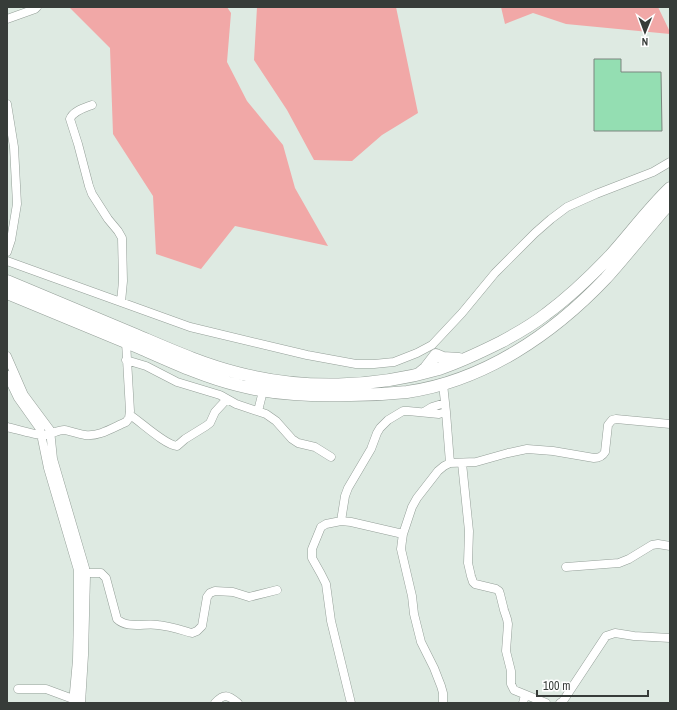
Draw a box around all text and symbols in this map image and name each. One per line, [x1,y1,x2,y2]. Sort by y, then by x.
north arrow [625,12,665,52]
text: N [641,35,648,49]
scale bar [537,672,648,698]
text: 100 m [543,678,570,694]

